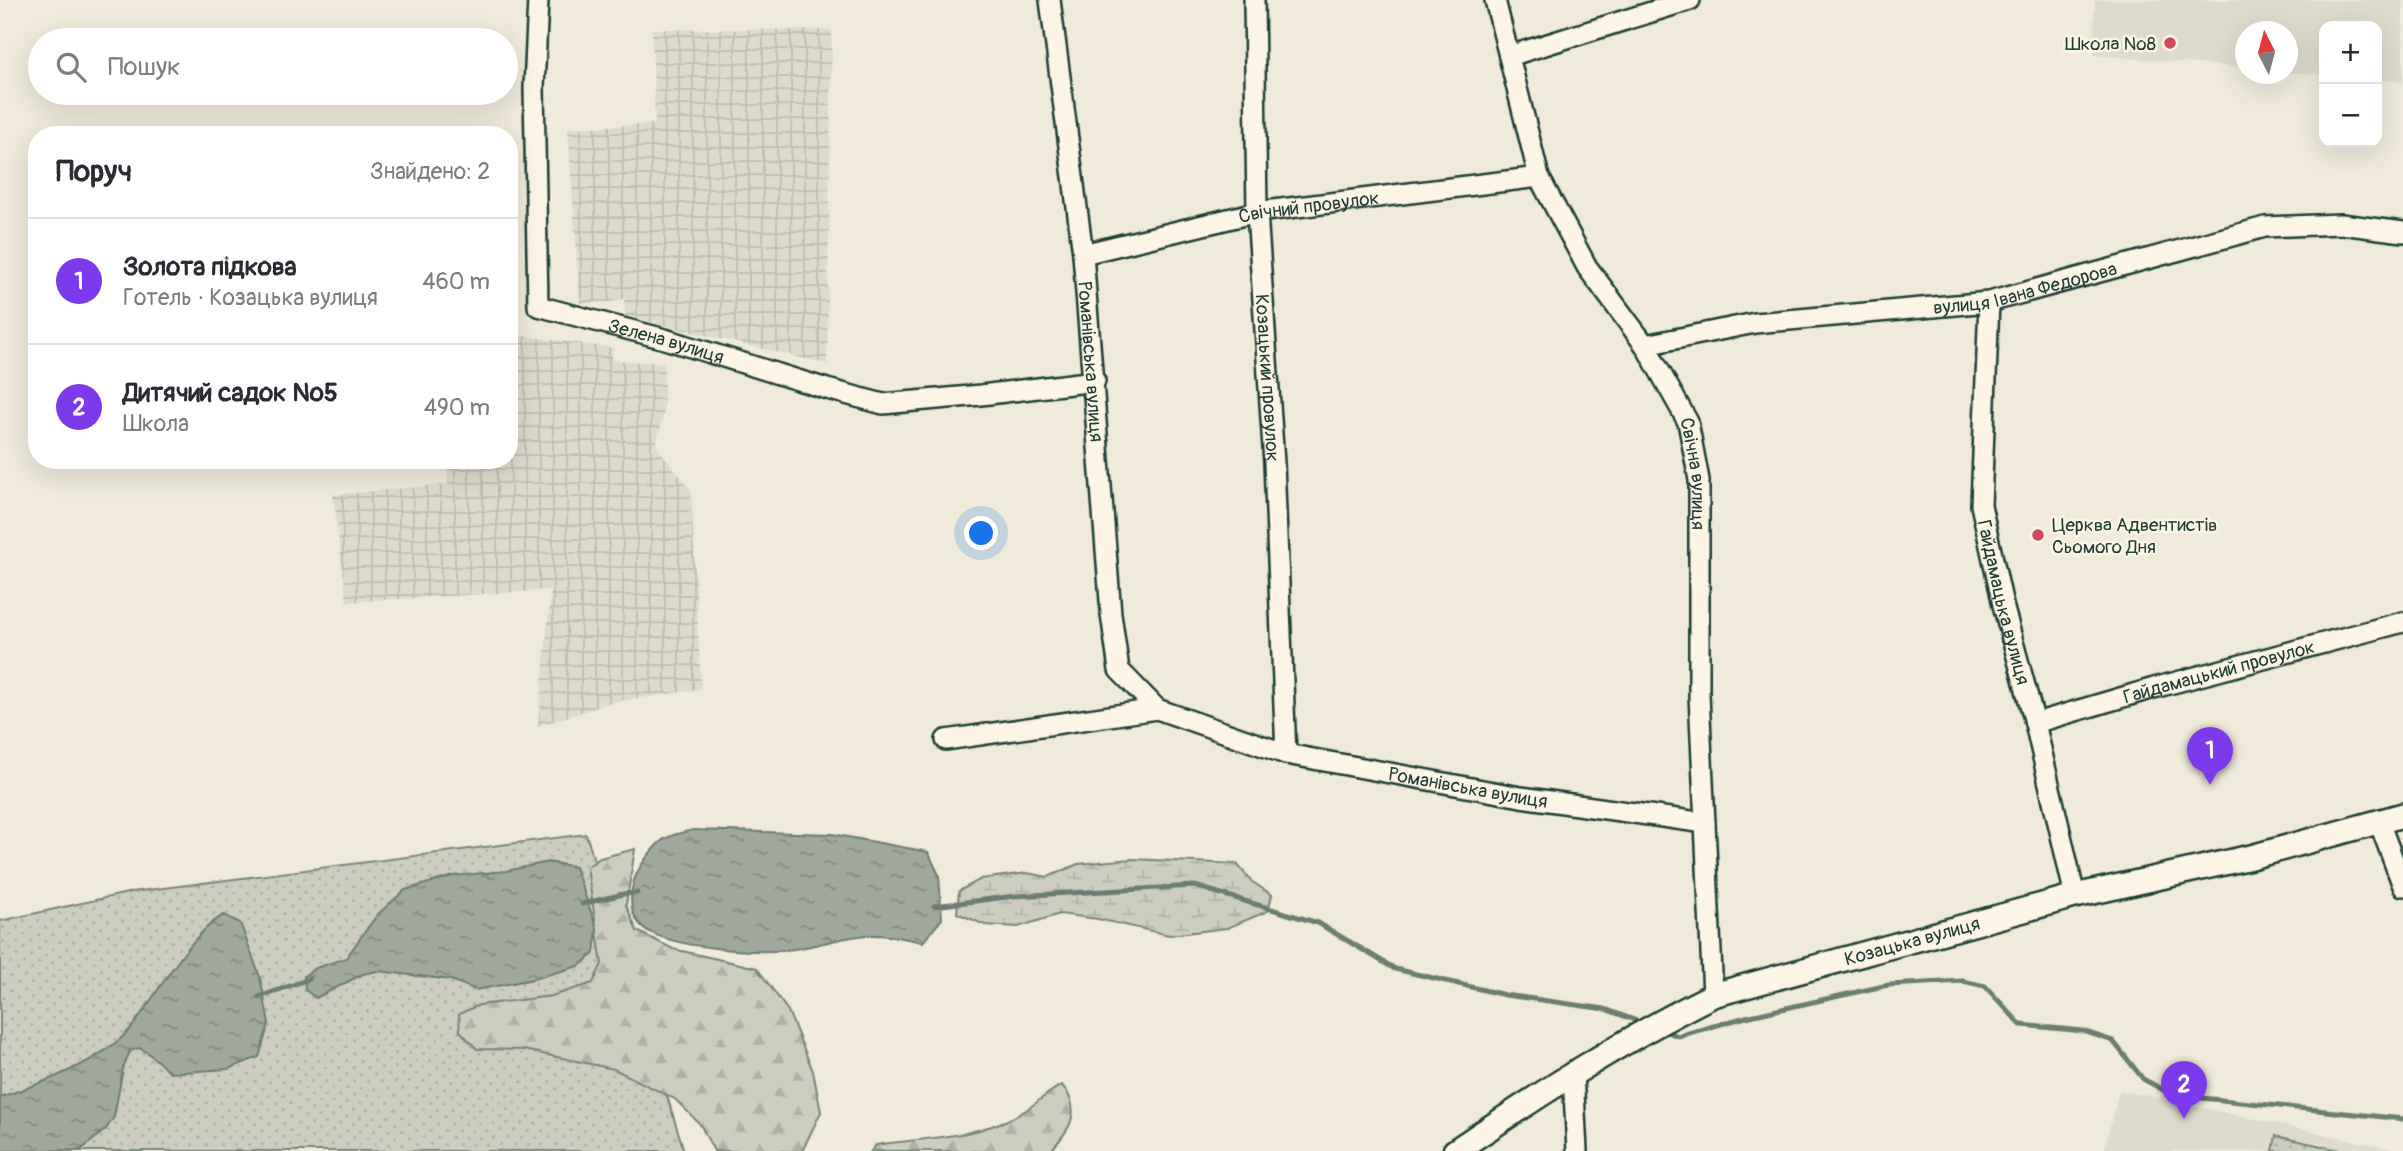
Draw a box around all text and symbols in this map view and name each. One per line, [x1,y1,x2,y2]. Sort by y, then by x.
north arrow [2235,21,2298,84]
map controls [2319,21,2382,147]
button: + [2319,21,2382,84]
search box [28,28,518,105]
place label: Школа №8 [2065,32,2156,56]
marker: Школа №8 [2162,35,2178,51]
icon: search [52,48,90,86]
text: Пошук [108,51,181,83]
button: − [2319,84,2382,147]
text: Поруч [56,153,132,190]
text: Знайдено: 2 [370,157,490,186]
street label: Свічний провулок [1236,186,1381,229]
text: Золота пiдкова [123,251,297,283]
street label: вулиця Івана Федорова [1932,257,2120,320]
text: 1 [75,267,84,296]
text: 460 m [422,267,490,296]
street label: Романівська вулиця [1072,280,1109,443]
text: Готель · Козацька вулиця [123,283,378,312]
street label: Козацький провулок [1250,293,1285,462]
street label: Зелена вулиця [606,314,727,370]
text: Дитячий садок №5 [123,377,338,409]
text: 2 [73,393,85,422]
text: 490 m [424,393,490,422]
text: Школа [123,409,189,438]
street label: Свічна вулиця [1674,416,1710,530]
place label: Церква Адвентистiв Сьомого Дня [2052,513,2217,559]
your location [964,516,998,550]
street label: Гайдамацька вулиця [1972,518,2035,688]
marker: Церква Адвентистiв Сьомого Дня [2030,527,2046,543]
street label: Гайдамацький провулок [2121,635,2318,709]
pin: 1 [2187,727,2233,785]
street label: Романівська вулиця [1386,762,1549,814]
street label: Козацька вулиця [1842,912,1983,972]
pin: 2 [2161,1061,2207,1119]

